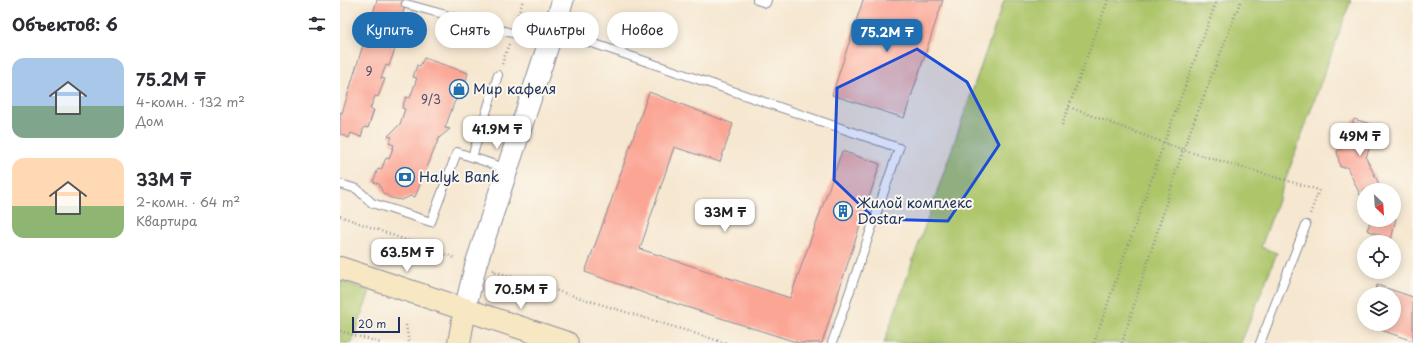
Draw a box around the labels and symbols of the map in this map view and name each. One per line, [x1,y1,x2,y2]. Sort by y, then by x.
pin: 75.2M ₸ [850,19,924,53]
house number: 9 [365,62,373,80]
shop icon: Мир кафеля [448,78,470,100]
place label: Мир кафеля [473,78,556,99]
house number: 9/3 [421,90,441,108]
pin: 41.9M ₸ [460,116,534,150]
pin: 49M ₸ [1332,123,1388,157]
bank icon: Halyk Bank [394,166,416,188]
place label: Halyk Bank [419,166,500,187]
north arrow [1357,183,1401,227]
place label: Жилой комплекс Dostar [857,192,972,229]
pin: 33M ₸ [697,199,753,233]
building icon: Жилой комплекс Dostar [832,200,854,222]
pin: 63.5M ₸ [370,239,444,273]
pin: 70.5M ₸ [484,276,558,310]
scale bar [352,315,400,334]

